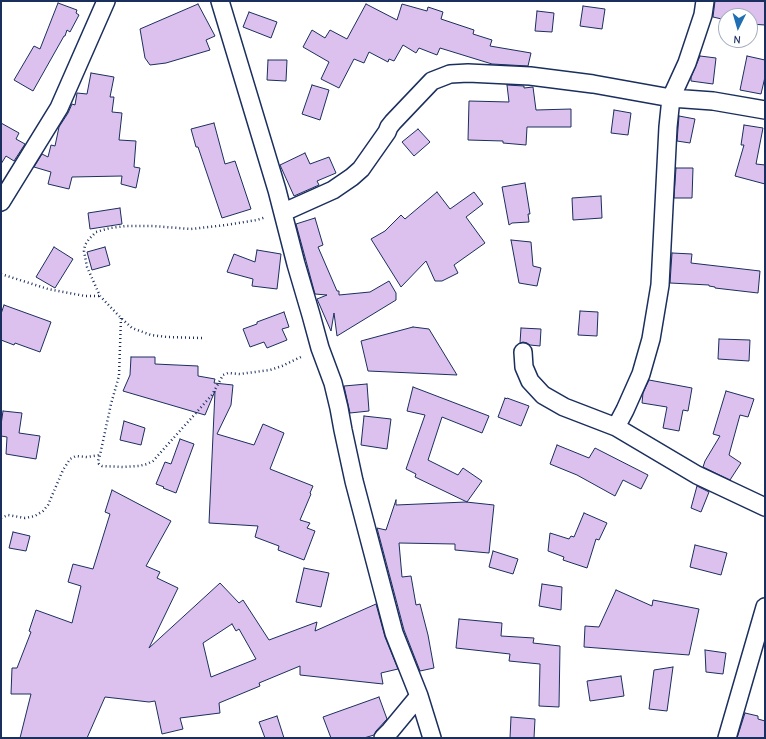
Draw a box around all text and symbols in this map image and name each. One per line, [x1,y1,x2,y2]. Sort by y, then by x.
north arrow [718,8,758,48]
text: N [733,33,741,46]

